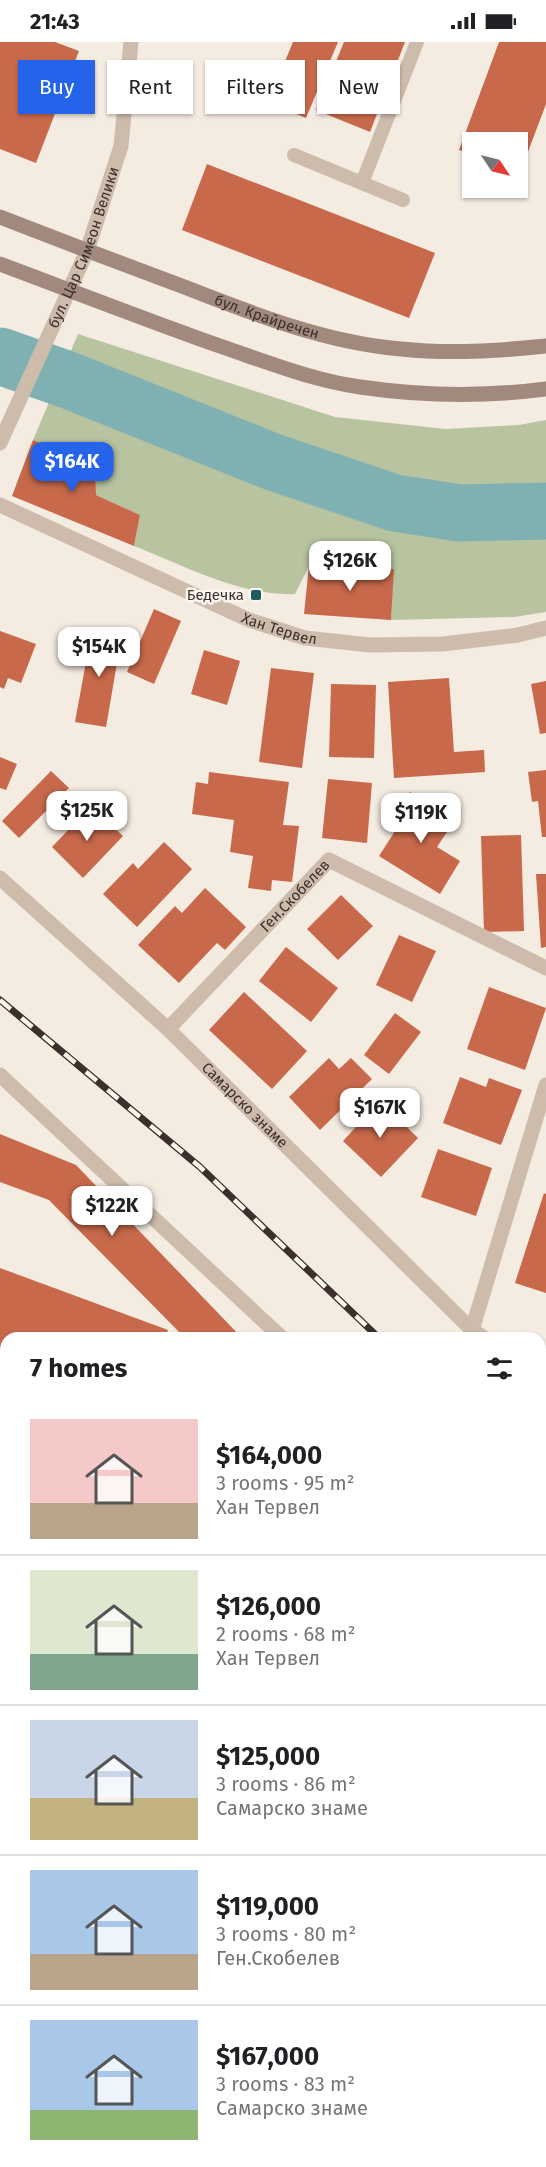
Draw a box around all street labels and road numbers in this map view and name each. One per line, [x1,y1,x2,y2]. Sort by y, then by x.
street label: бул. Цар Симеон Велики [44,164,123,331]
street label: бул. Крайречен [212,291,321,343]
street label: Хан Тервел [239,609,318,648]
street label: Ген.Скобелев [256,856,334,936]
street label: Самарско знаме [198,1059,292,1152]

